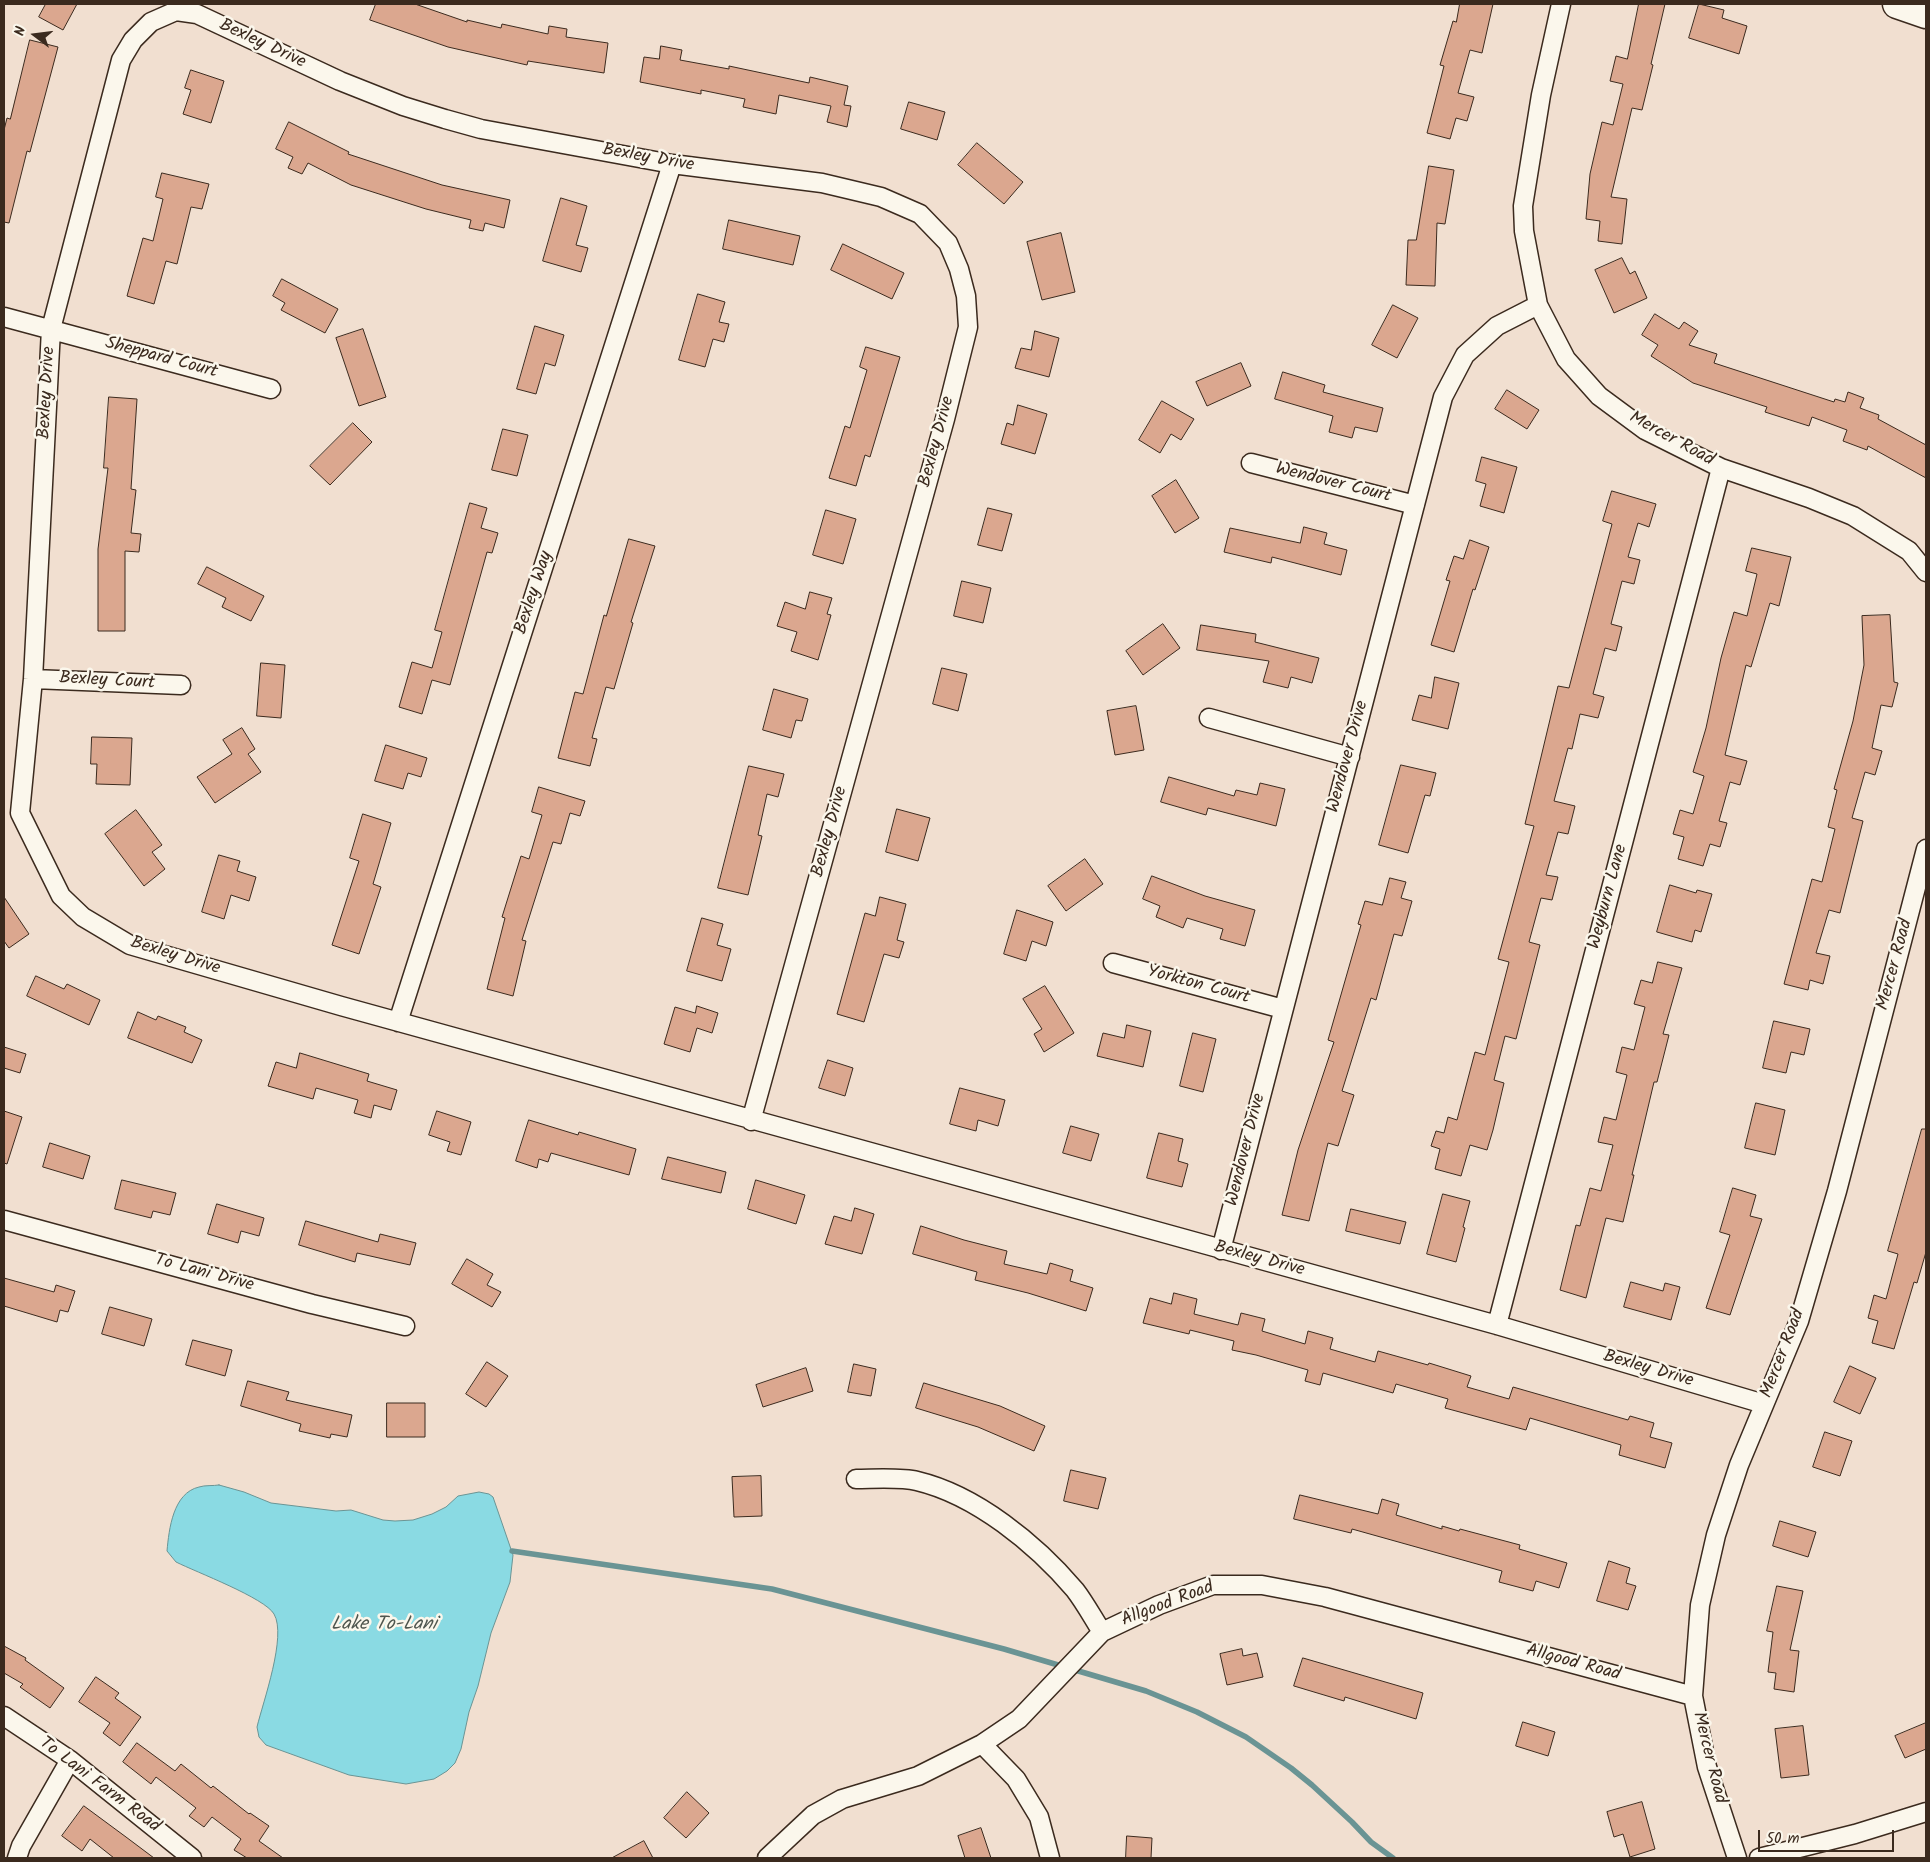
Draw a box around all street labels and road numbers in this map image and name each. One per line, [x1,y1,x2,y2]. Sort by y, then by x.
street label: Bexley Drive [215,16,309,74]
street label: Bexley Drive [600,140,696,178]
street label: Sheppard Court [102,334,220,384]
street label: Bexley Drive [35,346,61,440]
street label: Bexley Drive [916,394,960,490]
street label: Mercer Road [1625,408,1717,472]
street label: Wendover Court [1273,459,1393,509]
street label: Bexley Way [511,549,559,637]
street label: Bexley Court [59,669,155,695]
street label: Wendover Drive [1324,699,1374,815]
street label: Bexley Drive [809,784,853,880]
street label: Weyburn Lane [1585,842,1633,952]
street label: Mercer Road [1873,917,1919,1013]
street label: Bexley Drive [127,933,223,981]
street label: Yorkton Court [1144,962,1252,1010]
street label: Wendover Drive [1223,1091,1271,1209]
street label: Bexley Drive [1211,1238,1307,1282]
street label: To Lani Drive [152,1250,256,1298]
street label: Mercer Road [1757,1306,1811,1402]
street label: Bexley Drive [1600,1347,1696,1393]
street label: Allgood Road [1119,1578,1217,1632]
street label: Allgood Road [1523,1641,1623,1687]
street label: Mercer Road [1686,1710,1730,1806]
street label: To Lani Farm Road [34,1733,164,1839]

